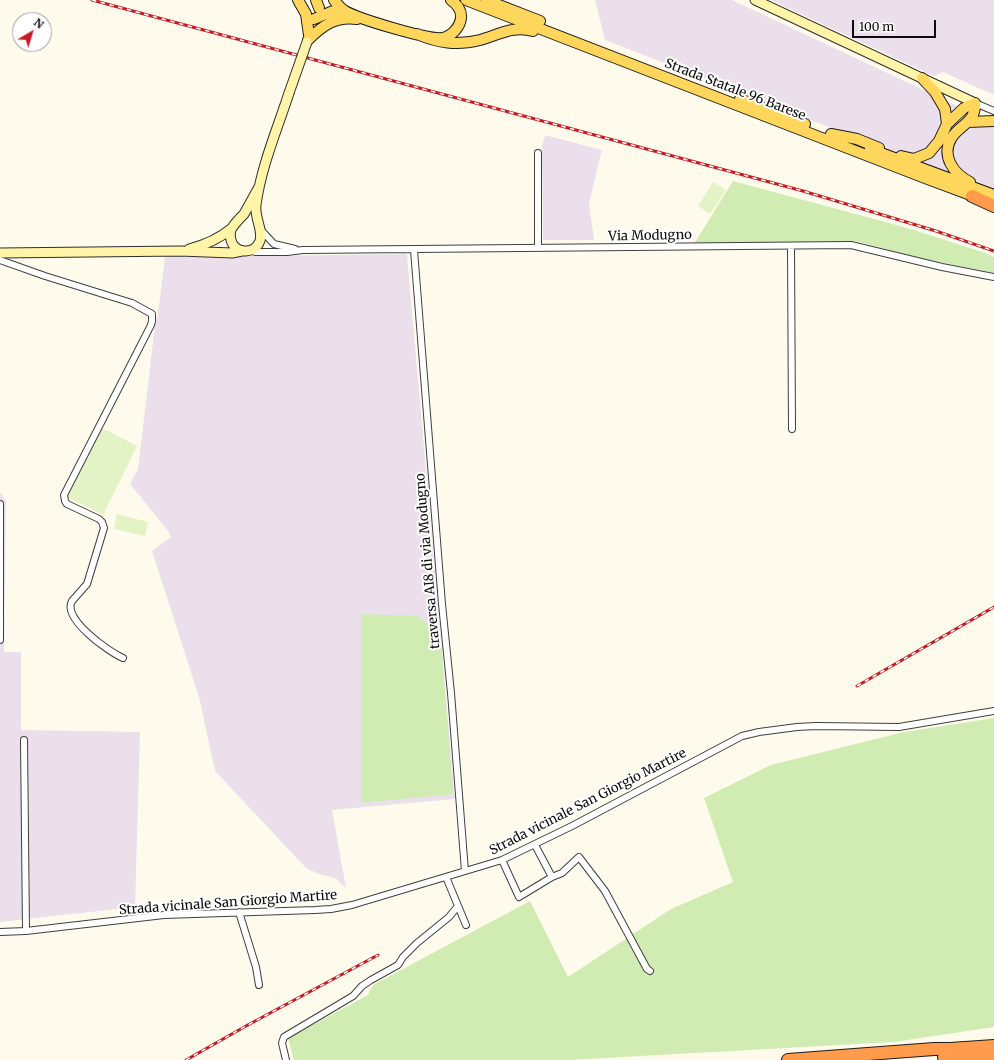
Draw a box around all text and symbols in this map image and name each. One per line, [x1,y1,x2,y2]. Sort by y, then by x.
north arrow [12,12,52,52]
scale bar [854,12,938,38]
text: N [31,15,47,32]
text: 100 m [859,19,894,34]
street label: Strada Statale 96 Barese [662,56,808,124]
street label: Via Modugno [608,227,692,245]
street label: traversa AI8 di via Modugno [413,473,443,649]
street label: Strada vicinale San Giorgio Martire [487,745,689,859]
street label: Strada vicinale San Giorgio Martire [118,888,338,918]

